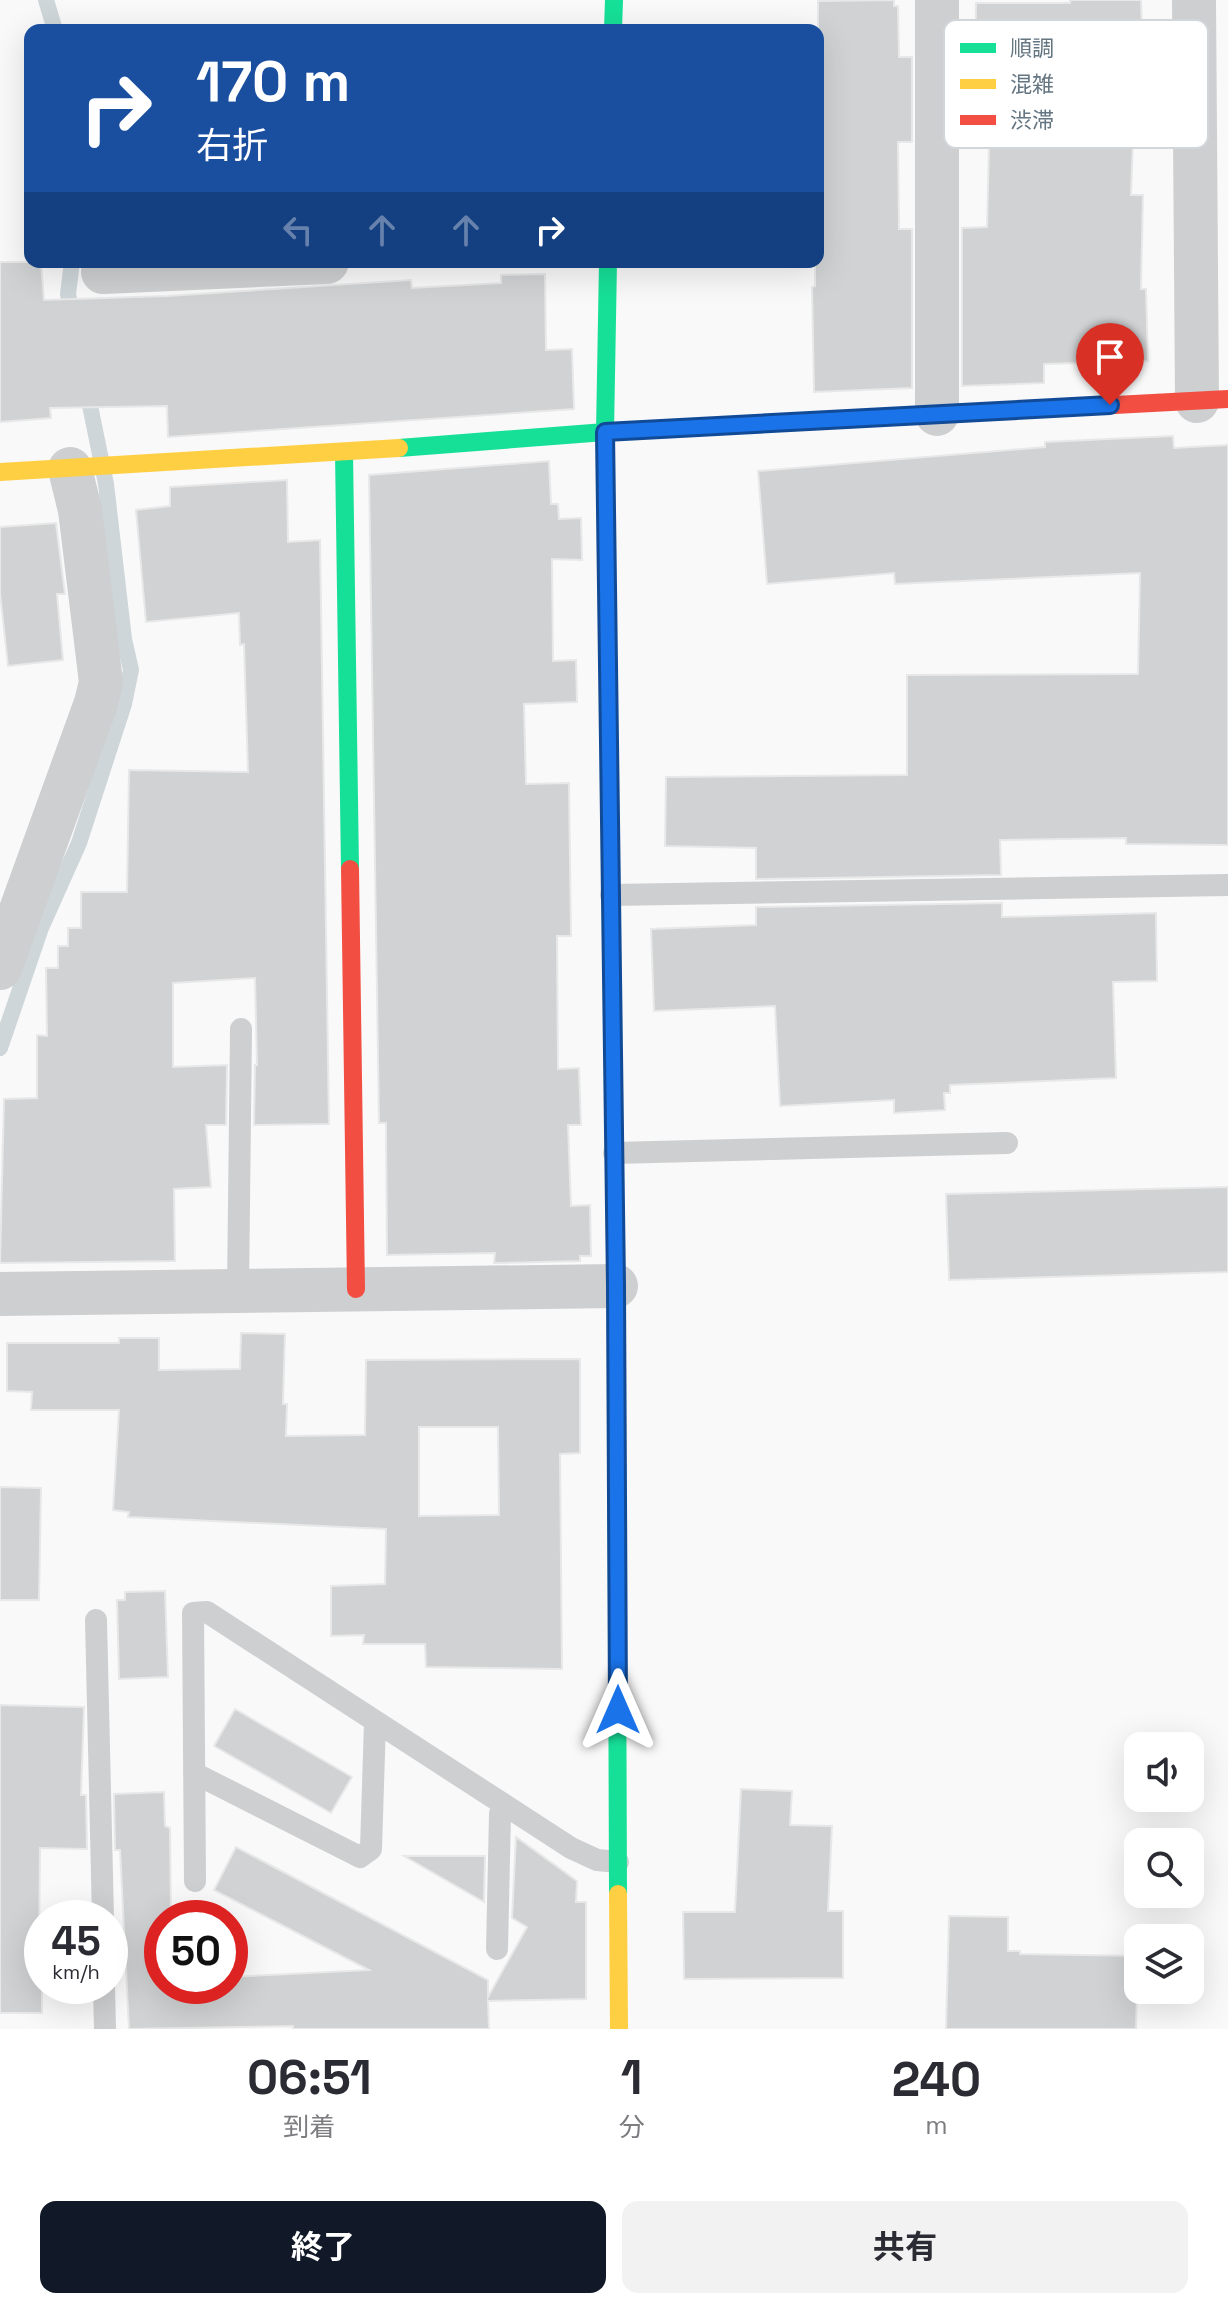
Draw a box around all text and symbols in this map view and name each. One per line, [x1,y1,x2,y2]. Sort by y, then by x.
legend [944,20,1208,148]
text: 順調 [1010,34,1054,62]
text: 170 m [196,46,350,117]
icon: right [64,56,168,160]
text: 混雑 [1010,70,1054,98]
text: 渋滞 [1010,106,1054,134]
text: 右折 [196,123,268,169]
icon: left [276,208,320,252]
icon: ahead [360,208,404,252]
icon: ahead [444,208,488,252]
icon: right [528,208,572,252]
pin [1076,323,1144,405]
icon: arrive [1088,335,1132,379]
position arrow [576,1668,660,1752]
map controls [1124,1732,1204,2004]
button: sound [1124,1732,1204,1812]
button: search [1124,1828,1204,1908]
speed limit sign: 50 [144,1900,248,2004]
text: 45 [51,1916,101,1967]
button: layers [1124,1924,1204,2004]
text: km/h [52,1959,100,1985]
text: 06:51 [247,2047,372,2108]
text: 1 [621,2047,643,2108]
text: 240 [892,2049,981,2110]
text: m [925,2108,948,2142]
text: 到着 [283,2110,335,2144]
text: 分 [619,2110,645,2144]
button: 終了 [40,2201,606,2293]
button: 共有 [622,2201,1188,2293]

